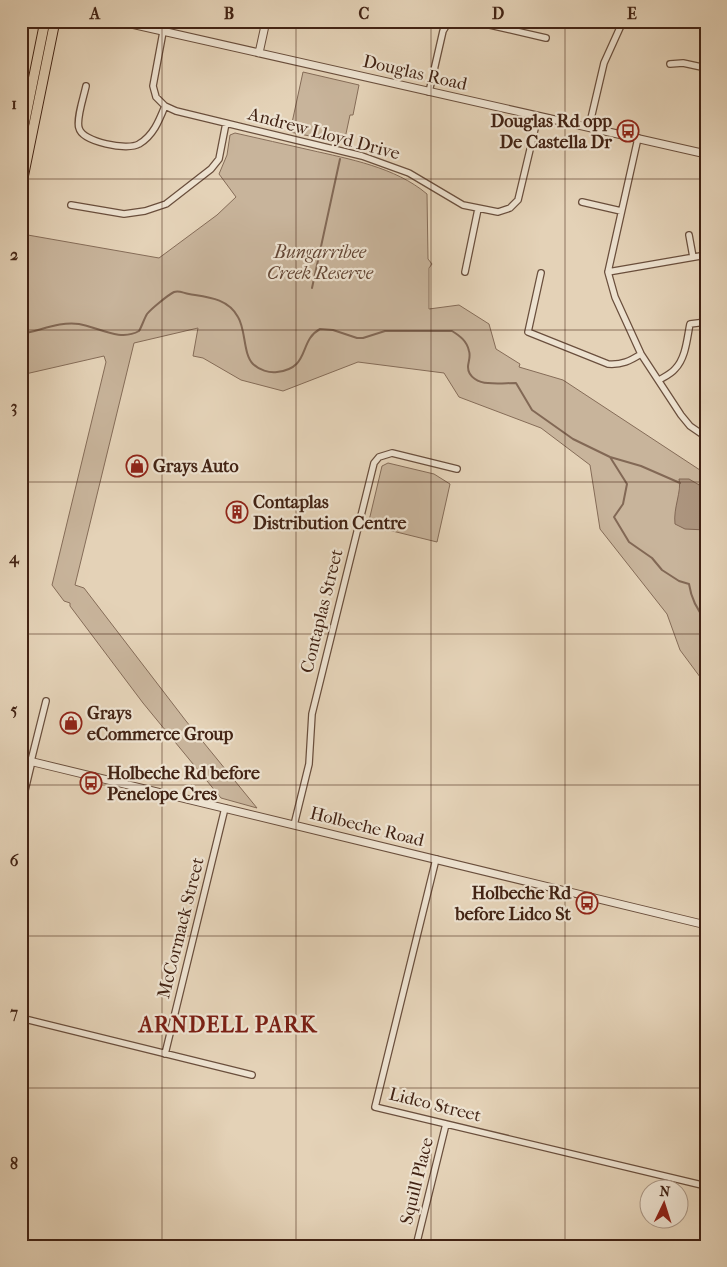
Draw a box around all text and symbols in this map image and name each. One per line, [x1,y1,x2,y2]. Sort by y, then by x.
text: A [89,4,101,23]
text: B [224,4,234,23]
text: C [359,4,370,23]
text: D [492,4,504,23]
text: E [627,4,637,23]
street label: Douglas Road [361,51,469,95]
text: 1 [11,94,17,113]
street label: Andrew Lloyd Drive [245,103,402,164]
place label: Douglas Rd opp De Castella Dr [490,111,612,153]
bus stop icon: Douglas Rd opp De Castella Dr [616,119,640,143]
park label: Bungarribee Creek Reserve [267,242,374,284]
text: 2 [10,245,18,264]
text: 3 [11,397,17,417]
shop icon: Grays Auto [125,454,149,478]
place label: Grays Auto [153,456,239,477]
place label: Contaplas Distribution Centre [253,492,407,534]
building icon: Contaplas Distribution Centre [225,500,249,524]
street label: Contaplas Street [296,546,348,675]
text: 4 [8,548,20,568]
text: 5 [11,700,18,719]
place label: Grays eCommerce Group [87,703,234,745]
shop icon: Grays eCommerce Group [59,711,83,735]
place label: Holbeche Rd before Penelope Cres [107,763,260,805]
bus stop icon: Holbeche Rd before Penelope Cres [79,771,103,795]
street label: Holbeche Road [308,803,426,851]
text: 6 [10,851,19,870]
street label: McCormack Street [153,855,209,1001]
place label: Holbeche Rd before Lidco St [454,883,572,925]
bus stop icon: Holbeche Rd before Lidco St [575,891,599,915]
text: 7 [9,1003,18,1022]
district label: ARNDELL PARK [137,1012,318,1038]
street label: Lidco Street [387,1083,484,1127]
street label: Squill Place [396,1135,438,1227]
text: 8 [10,1154,18,1173]
north arrow [640,1180,690,1230]
text: N [659,1183,671,1200]

